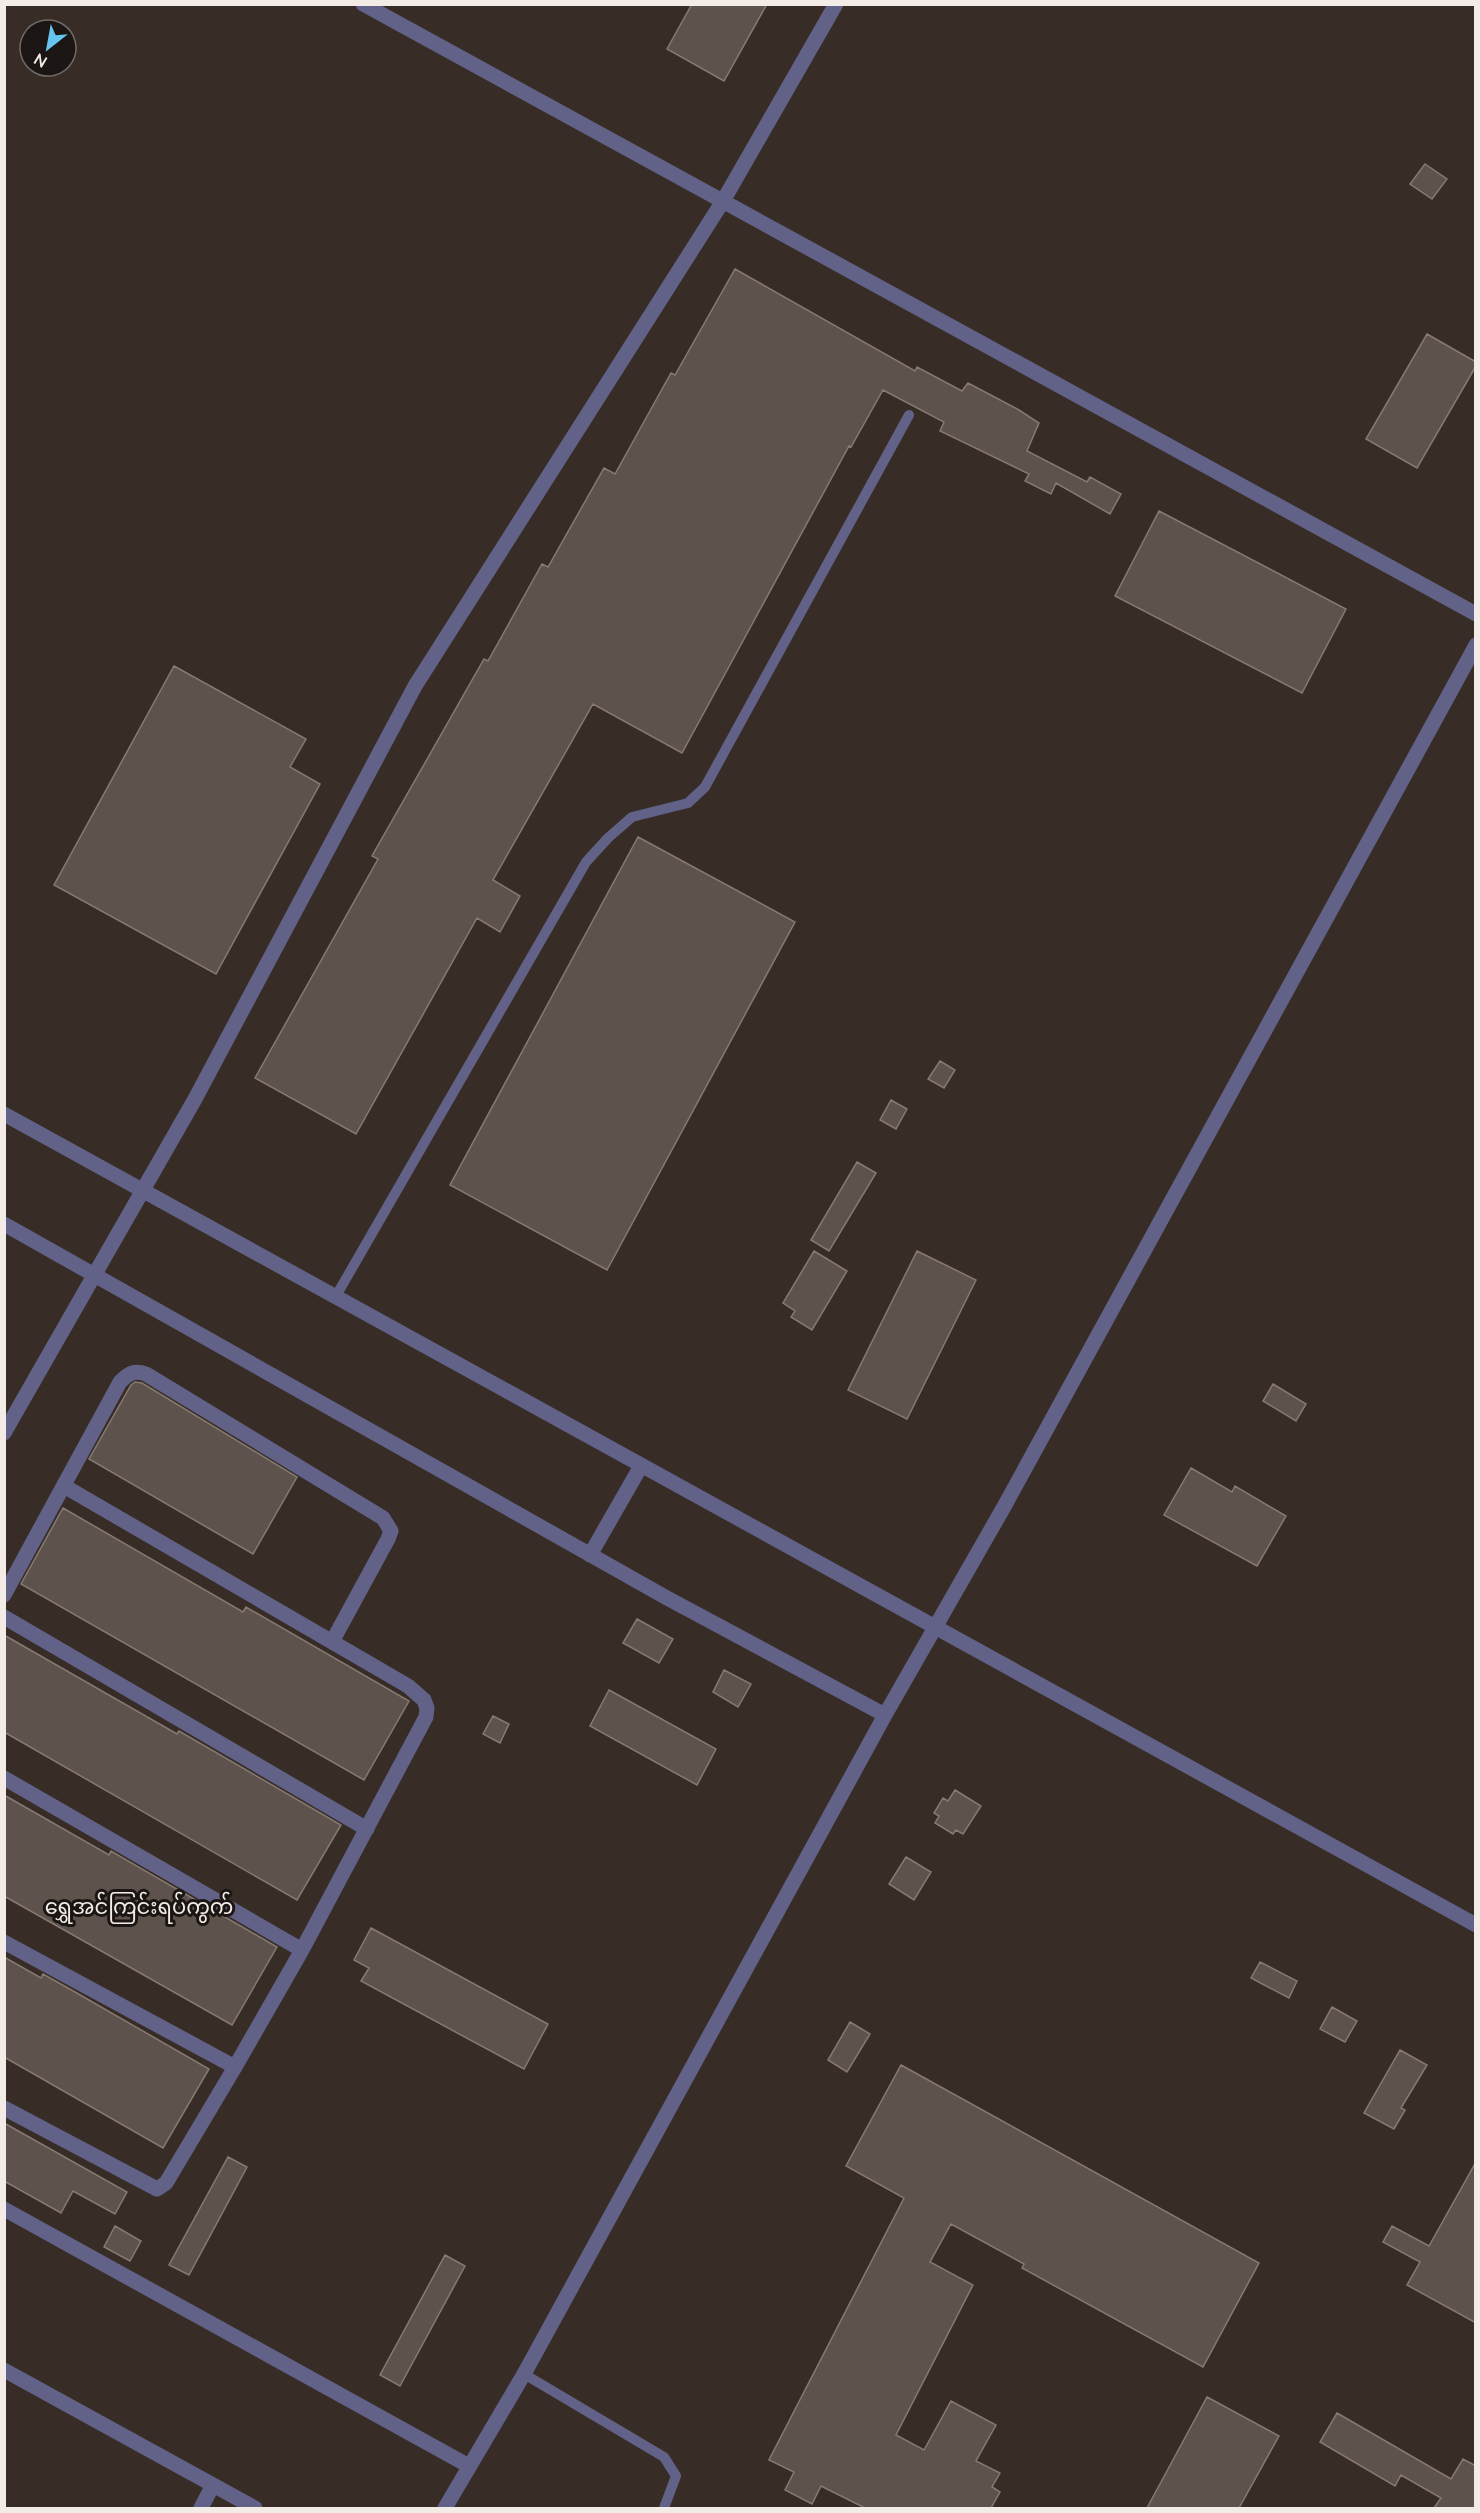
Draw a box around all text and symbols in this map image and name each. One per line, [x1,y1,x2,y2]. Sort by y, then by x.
north arrow [18,18,78,78]
text: N [30,47,52,73]
district label: ရွှေအင်ကြင်းရပ်ကွက် [45,1891,233,1924]

